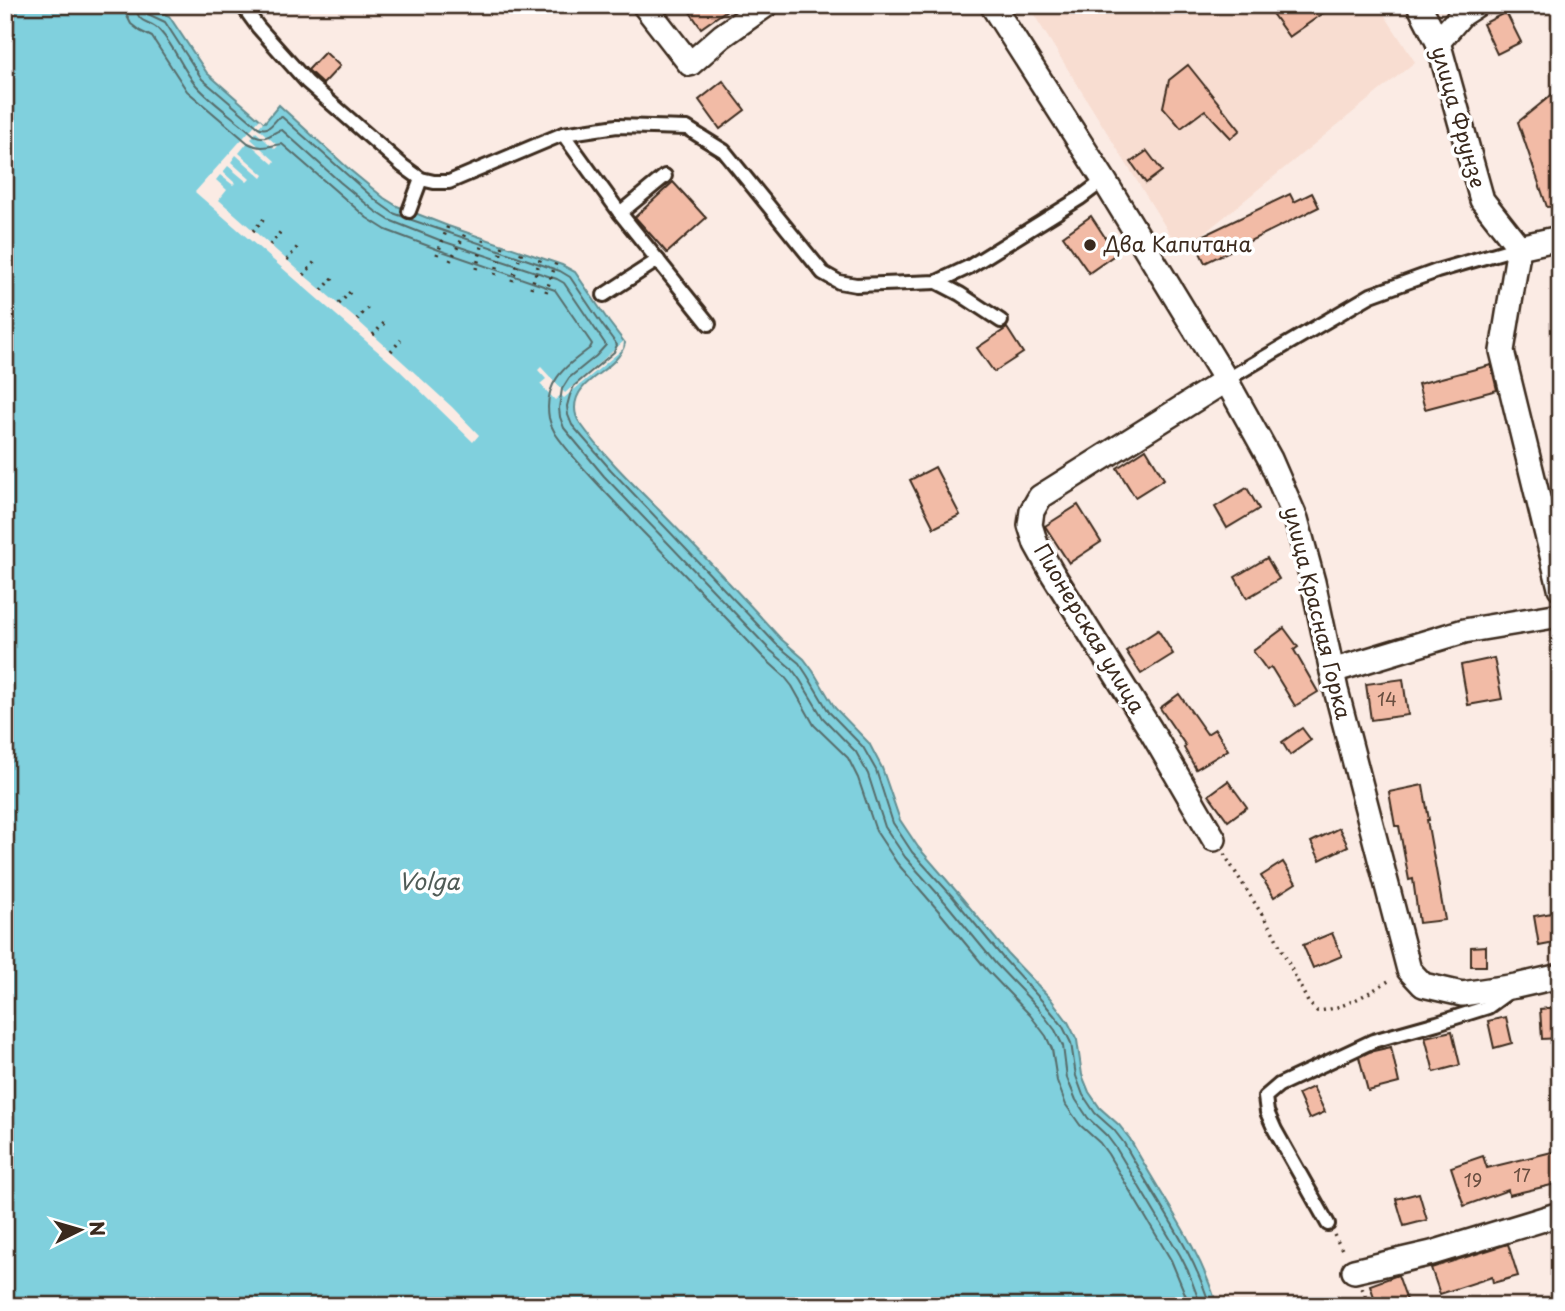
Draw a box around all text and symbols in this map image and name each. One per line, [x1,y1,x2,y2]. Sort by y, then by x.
street label: улица Фрунзе [1424,42,1495,191]
place label: Два Капитана [1103,227,1252,259]
marker: Два Капитана [1082,237,1098,253]
street label: улица Красная Горка [1277,503,1361,722]
street label: Пионерская улица [1027,537,1155,720]
house number: 14 [1377,685,1397,712]
water label: Volga [399,863,460,898]
house number: 17 [1513,1161,1531,1188]
house number: 19 [1464,1166,1482,1193]
north arrow [46,1196,116,1266]
text: N [83,1220,113,1237]

